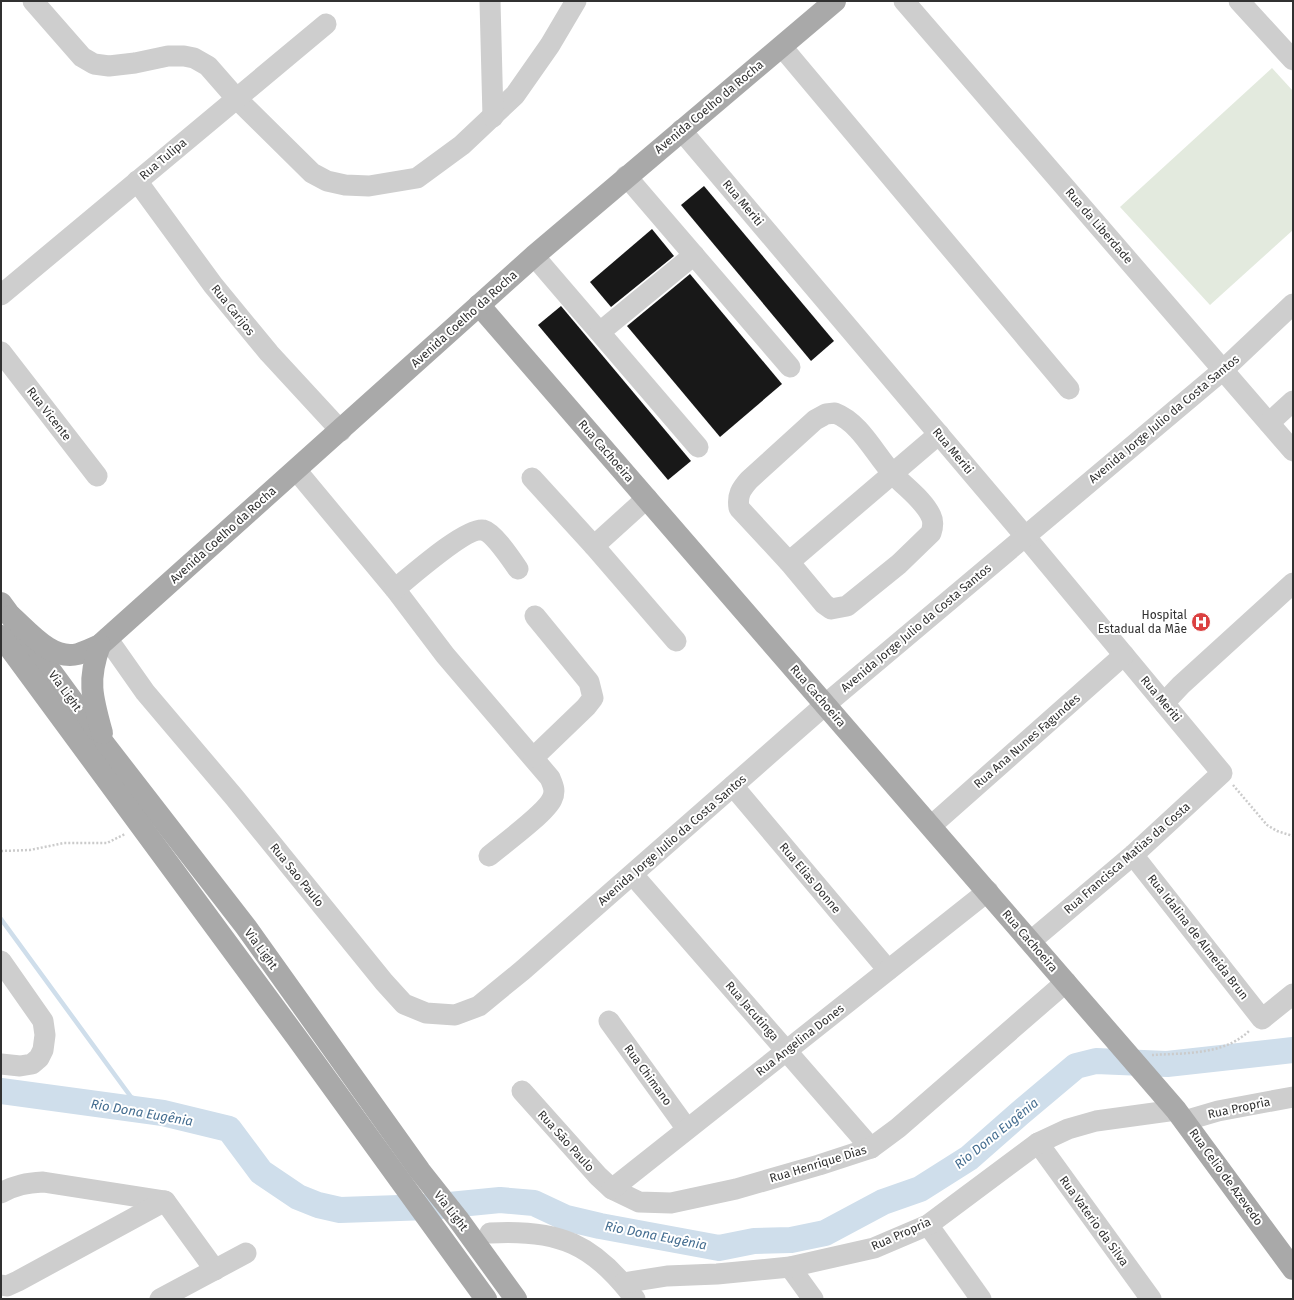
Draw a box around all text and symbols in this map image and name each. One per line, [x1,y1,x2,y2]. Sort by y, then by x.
street label: Avenida Coelho da Rocha [652,57,766,157]
street label: Rua Tulipa [137,135,189,183]
street label: Rua Meriti [720,177,766,229]
street label: Rua da Liberdade [1062,185,1136,267]
street label: Avenida Coelho da Rocha [408,268,520,370]
street label: Rua Carijos [208,282,258,338]
street label: Avenida Jorge Julio da Costa Santos [1086,352,1242,486]
street label: Rua Vicente [24,385,74,443]
street label: Rua Cachoeira [575,417,637,485]
street label: Rua Meriti [930,425,976,477]
street label: Avenida Coelho da Rocha [167,484,279,586]
street label: Avenida Jorge Julio da Costa Santos [838,561,994,695]
place label: Hospital Estadual da Mãe [1098,608,1187,636]
hospital icon: Hospital Estadual da Mãe [1190,611,1212,633]
street label: Rua Cachoeira [787,662,849,730]
street label: Via Light [46,668,85,715]
street label: Rua Meriti [1138,673,1184,725]
street label: Rua Ana Nunes Fagundes [971,691,1083,791]
street label: Avenida Jorge Julio da Costa Santos [595,771,749,908]
street label: Rua Francisca Matias da Costa [1061,799,1193,917]
street label: Rua Sao Paulo [267,840,327,910]
street label: Rua Elias Donne [776,840,844,916]
street label: Rua Idalina de Almeida Brun [1145,872,1251,1002]
street label: Rua Cachoeira [999,907,1061,975]
street label: Via Light [242,926,281,973]
street label: Rua Jacutinga [722,978,782,1044]
street label: Rua Angelina Dones [753,1001,847,1079]
street label: Rua Chimano [621,1042,675,1108]
water label: Rio Dona Eugênia [951,1095,1041,1172]
street label: Rua Propria [1206,1095,1272,1121]
water label: Rio Dona Eugênia [90,1096,194,1129]
street label: Rua São Paulo [535,1108,597,1174]
street label: Rua Celio de Azevedo [1186,1126,1266,1228]
street label: Rua Henrique Dias [768,1142,869,1185]
street label: Rua Vaterio da Silva [1057,1173,1131,1269]
street label: Via Light [431,1188,471,1234]
street label: Rua Propria [869,1215,933,1253]
water label: Rio Dona Eugênia [604,1218,708,1253]

